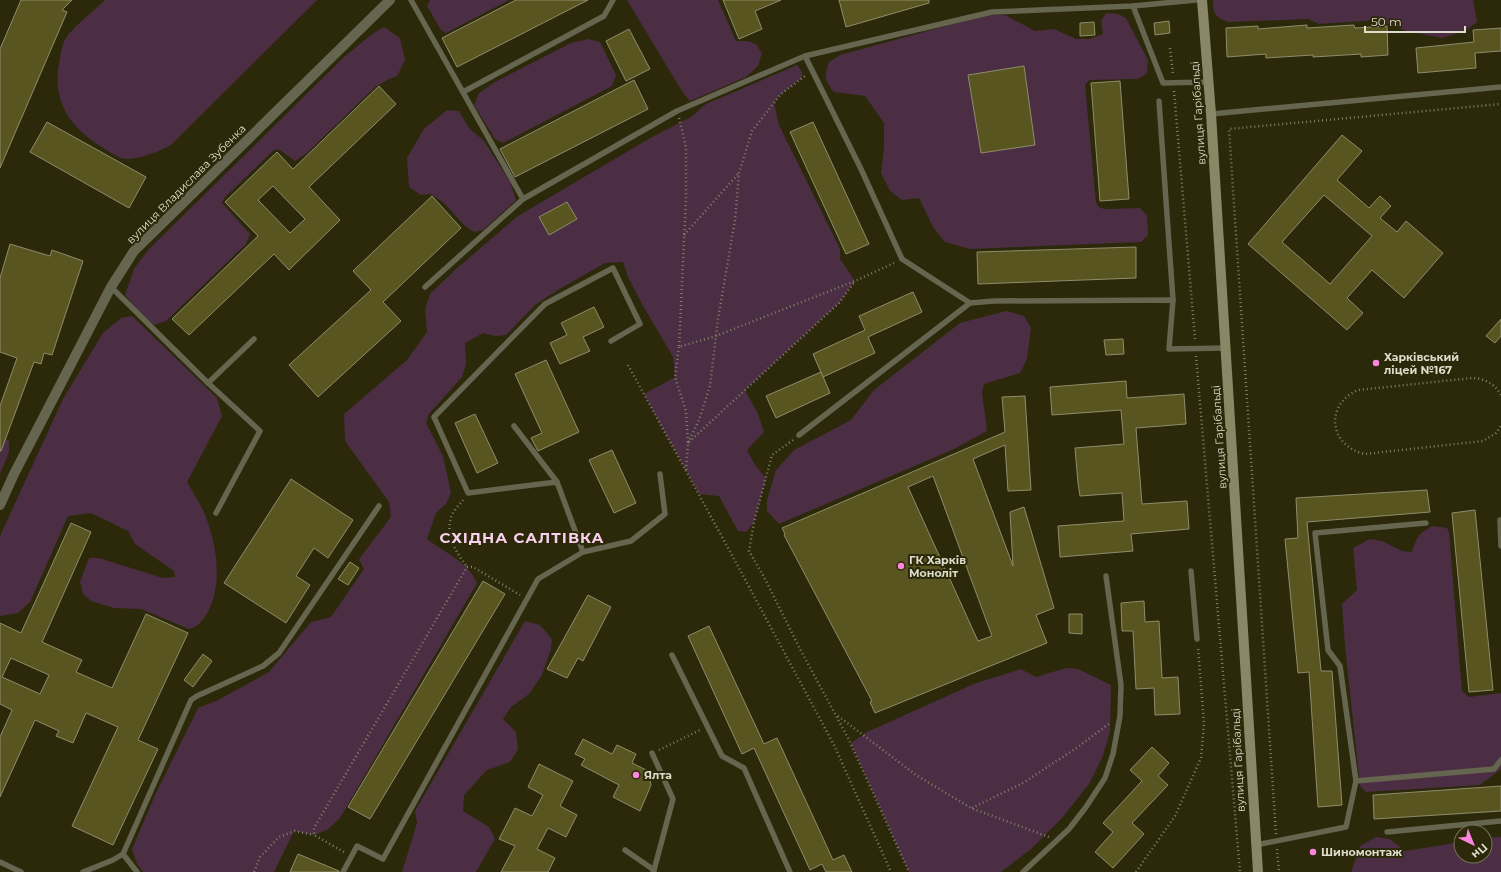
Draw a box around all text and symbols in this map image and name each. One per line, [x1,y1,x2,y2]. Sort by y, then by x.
scale bar [1365,8,1465,34]
text: 50 m [1371,14,1402,29]
street label: вулиця Гарібальді [1187,61,1209,165]
street label: вулиця Владислава Зубенка [123,121,249,247]
place label: Харківський ліцей №167 [1384,350,1459,377]
marker: Харківський ліцей №167 [1371,358,1381,368]
street label: вулиця Гарібальді [1208,385,1230,489]
district label: СХІДНА САЛТІВКА [439,528,605,547]
place label: ГК Харків Моноліт [909,553,966,580]
marker: ГК Харків Моноліт [896,561,906,571]
street label: вулиця Гарібальді [1228,708,1248,812]
place label: Ялта [644,768,672,782]
marker: Ялта [631,770,641,780]
north arrow [1453,824,1493,864]
text: Пн [1469,841,1491,862]
place label: Шиномонтаж [1321,845,1402,859]
marker: Шиномонтаж [1308,847,1318,857]

